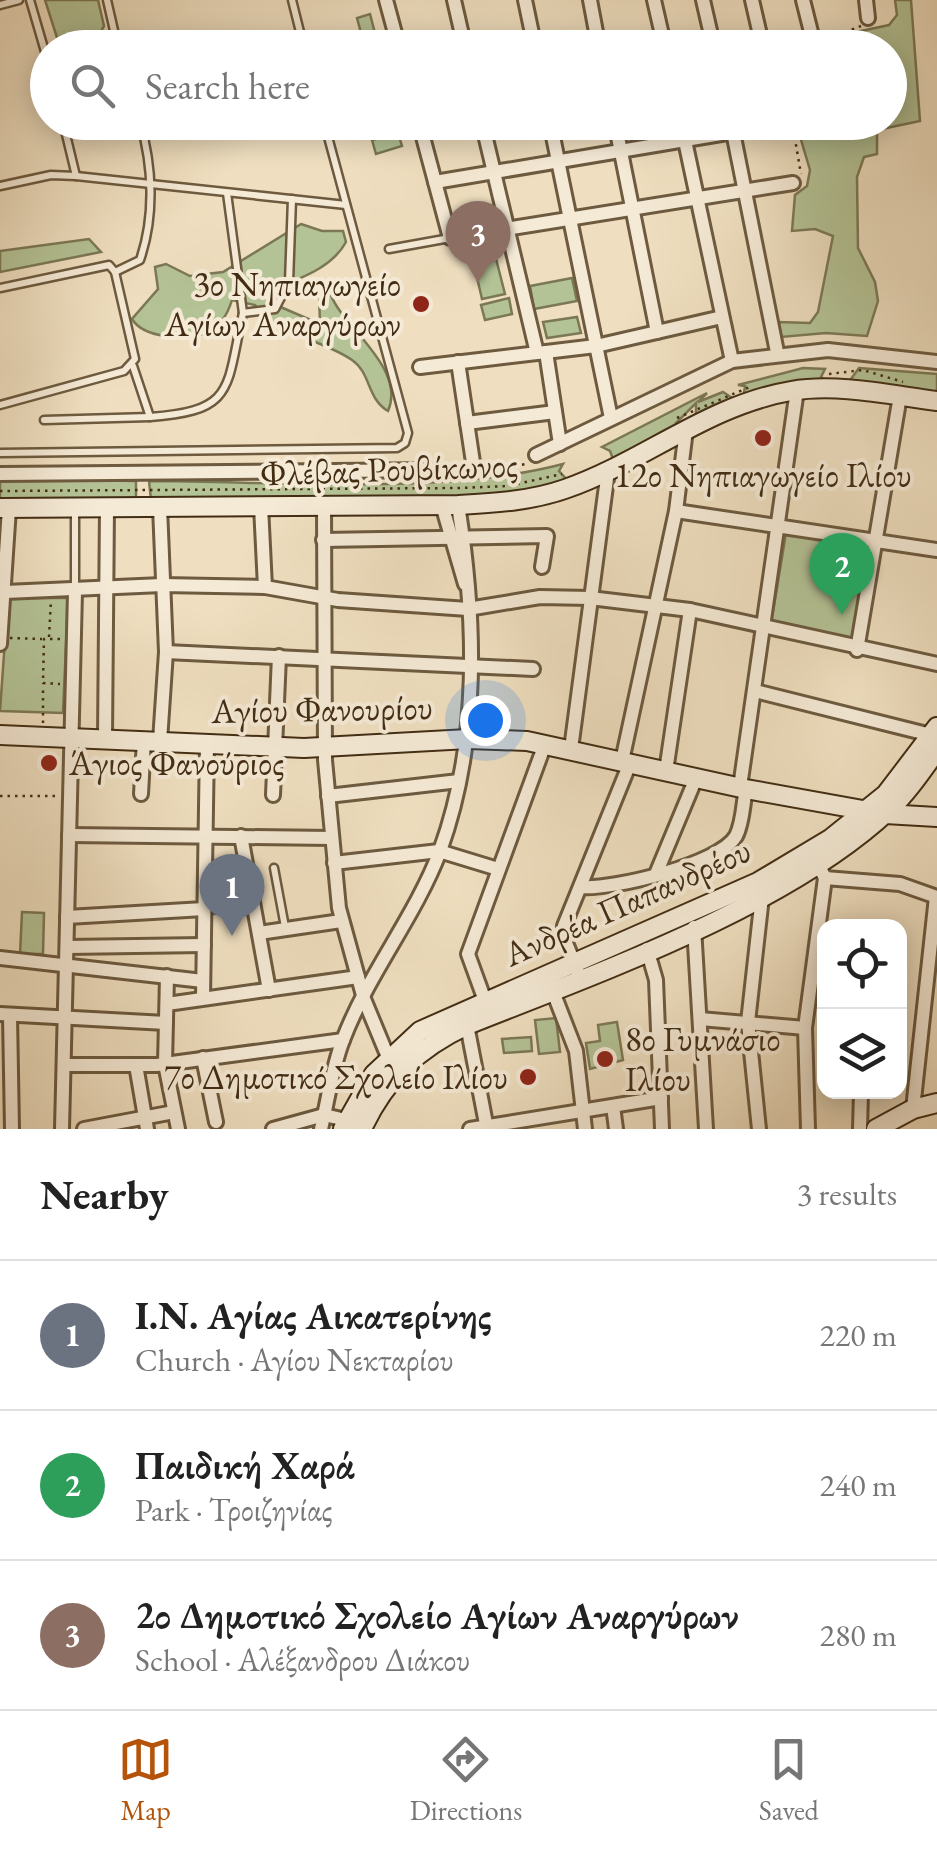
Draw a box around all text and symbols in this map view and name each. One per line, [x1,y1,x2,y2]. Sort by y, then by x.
search box [30,30,907,140]
icon: search [65,58,120,113]
text: Search here [145,61,310,110]
pin: 3 [446,200,510,283]
place label: 3ο Νηπιαγωγείο Αγίων Αναργύρων [163,261,401,346]
marker: 3ο Νηπιαγωγείο Αγίων Αναργύρων [410,293,432,315]
marker: 12ο Νηπιαγωγείο Ιλίου [752,427,774,449]
street label: Φλέβας Ρουβίκωνος [259,442,519,495]
place label: 12ο Νηπιαγωγείο Ιλίου [614,452,912,497]
pin: 2 [810,532,874,615]
street label: Αγίου Φανουρίου [210,684,433,733]
your location [460,695,511,746]
place label: Άγιος Φανούριος [68,740,284,785]
marker: Άγιος Φανούριος [38,752,60,774]
street label: Ανδρέα Παπανδρέου [495,827,757,977]
pin: 1 [200,854,264,936]
map controls [817,919,907,1099]
button: locate [817,919,907,1009]
button: layers [817,1009,907,1099]
place label: 8ο Γυμνάσιο Ιλίου [625,1016,780,1101]
marker: 8ο Γυμνάσιο Ιλίου [594,1048,616,1070]
place label: 7ο Δημοτικό Σχολείο Ιλίου [164,1054,508,1099]
marker: 7ο Δημοτικό Σχολείο Ιλίου [517,1066,539,1088]
text: Nearby [40,1167,169,1222]
text: 3 results [797,1173,897,1215]
text: Ι.Ν. Αγίας Αικατερίνης [135,1290,491,1339]
text: 1 [64,1314,81,1356]
text: 220 m [820,1314,897,1356]
text: Church · Αγίου Νεκταρίου [135,1339,454,1381]
text: Παιδική Χαρά [135,1440,355,1489]
text: 2 [64,1464,81,1506]
text: 240 m [820,1464,897,1506]
text: Park · Τροιζηνίας [135,1489,333,1531]
text: 2ο Δημοτικό Σχολείο Αγίων Αναργύρων [135,1590,739,1639]
text: 3 [64,1614,81,1656]
text: 280 m [820,1614,897,1656]
text: School · Αλέξανδρου Διάκου [135,1639,470,1681]
tab: Map [118,1732,173,1828]
tab: Directions [410,1732,522,1828]
tab: Saved [759,1732,819,1828]

